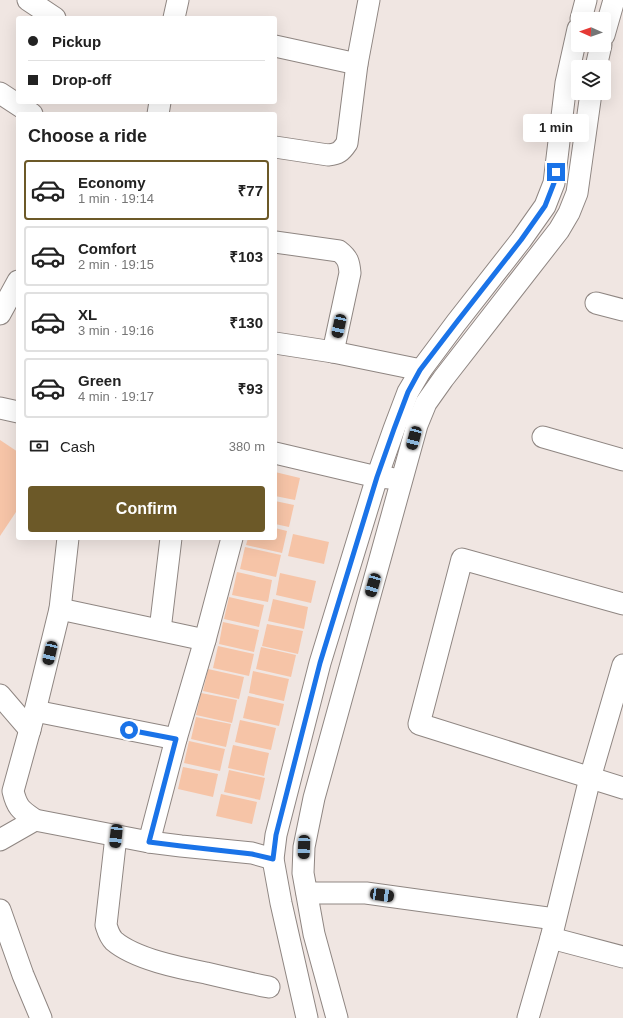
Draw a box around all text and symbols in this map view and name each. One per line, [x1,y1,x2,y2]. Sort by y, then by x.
north arrow [571,12,611,52]
map controls [571,12,611,100]
text: Pickup [52,33,101,50]
button: layers [571,60,611,100]
text: Drop-off [52,71,111,88]
callout: 1 min [523,114,589,142]
text: 1 min [539,120,573,135]
text: Choose a ride [28,126,147,146]
route end [547,163,565,181]
icon: car [30,172,66,208]
text: Economy [78,174,146,191]
text: ₹77 [238,182,263,199]
text: 1 min · 19:14 [78,191,154,206]
icon: car [30,238,66,274]
text: Comfort [78,240,136,257]
text: ₹103 [229,248,263,265]
text: 2 min · 19:15 [78,257,154,272]
icon: car [30,304,66,340]
text: XL [78,306,97,323]
car [331,313,347,339]
text: ₹130 [229,314,263,331]
text: 3 min · 19:16 [78,323,154,338]
icon: car [30,370,66,406]
text: Green [78,372,121,389]
text: ₹93 [238,380,263,397]
text: 4 min · 19:17 [78,389,154,404]
car [405,425,423,451]
icon: cash [28,435,50,457]
text: Cash [60,438,95,455]
text: 380 m [229,439,265,454]
button: Confirm [28,486,265,532]
car [364,572,382,598]
car [41,640,59,666]
route start [120,721,138,739]
car [109,823,123,849]
car [298,835,310,859]
car [369,887,395,903]

